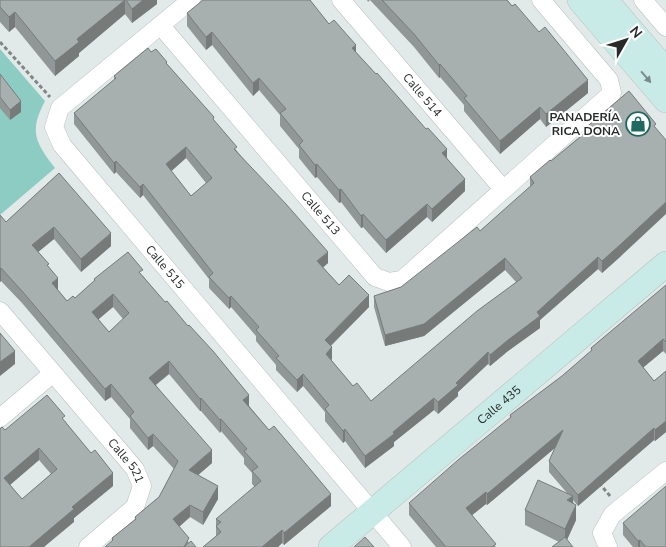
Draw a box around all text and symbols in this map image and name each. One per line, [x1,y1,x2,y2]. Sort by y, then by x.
north arrow [601,15,651,65]
text: N [625,22,646,42]
street label: Calle 514 [399,70,445,120]
one-way arrow [640,70,652,82]
place label: PANADERÍA RICA DONA [549,109,620,139]
shop icon: PANADERÍA RICA DONA [625,111,651,137]
street label: Calle 513 [298,188,344,238]
street label: Calle 515 [142,242,188,292]
street label: Calle 435 [474,382,524,428]
street label: Calle 521 [104,435,148,485]

